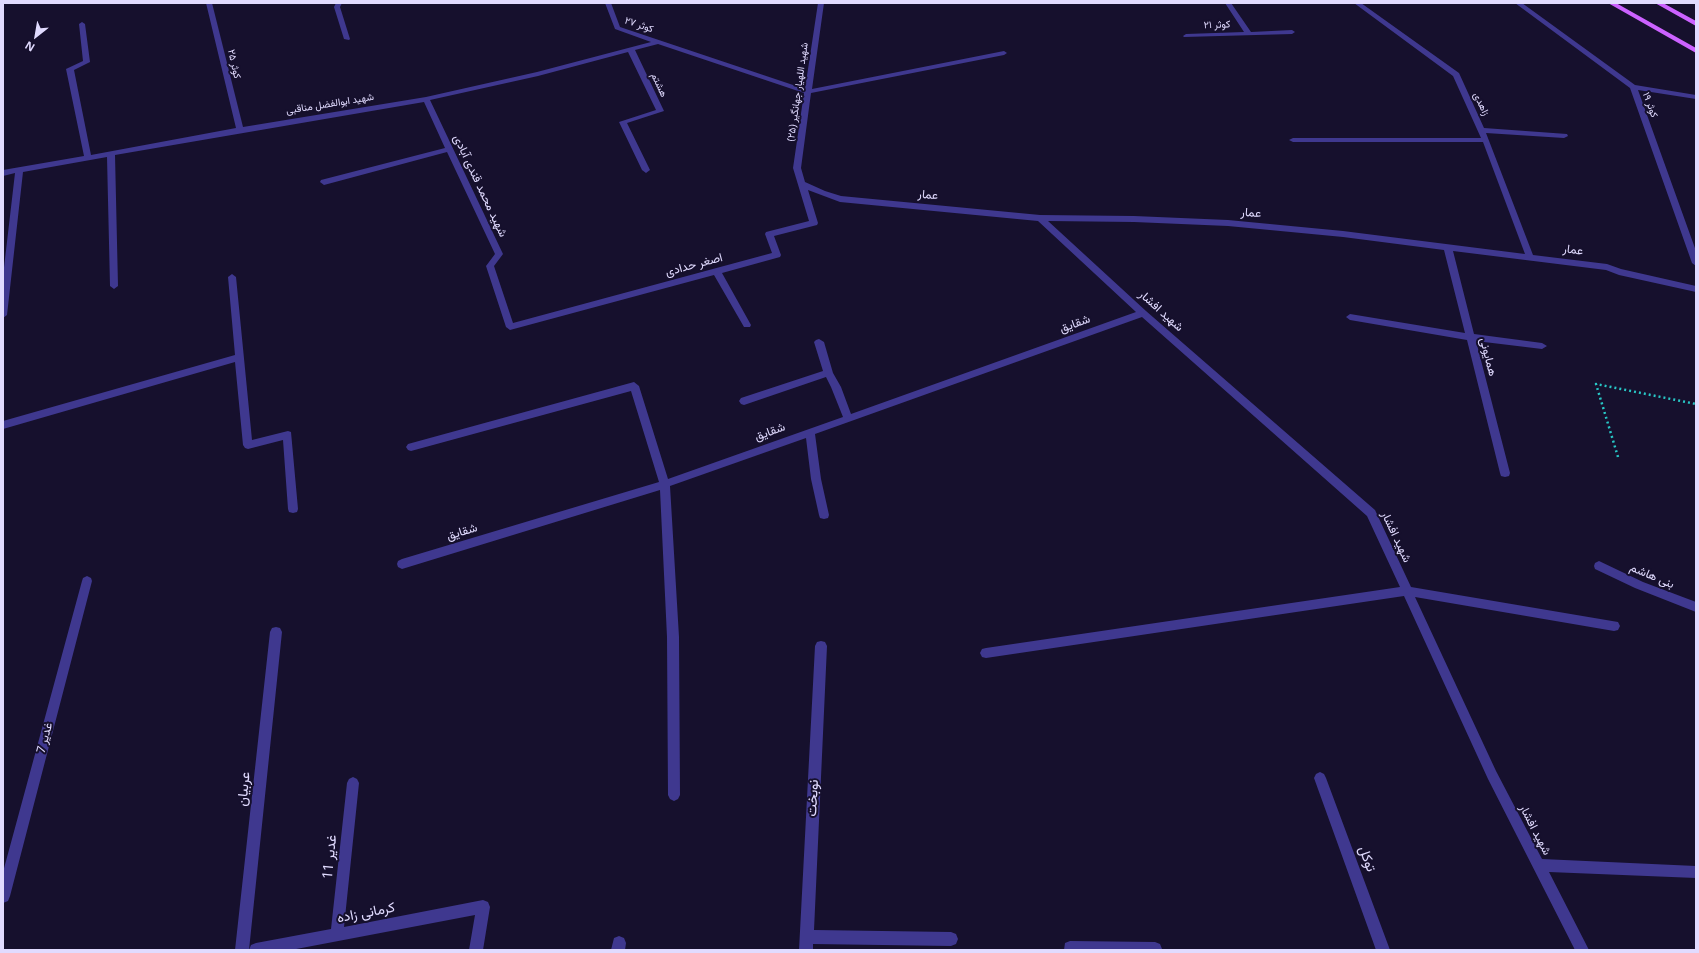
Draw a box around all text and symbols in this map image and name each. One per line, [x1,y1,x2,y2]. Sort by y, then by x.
street label: کوثر ۲۷ [623,15,655,35]
north arrow [16,16,56,56]
street label: کوثر ۲۱ [1204,19,1230,31]
text: N [22,38,37,55]
street label: شهید اللهیار جهانگیر (۲۵) [785,42,811,142]
street label: کوثر ۲۵ [225,48,243,80]
street label: هشتم [648,71,670,99]
street label: زاهدی [1470,90,1492,118]
street label: شهید ابوالفضل مناقبی [285,91,375,117]
street label: کوثر ۱۹ [1640,91,1660,119]
street label: شهید محمد قندی آبادی [450,132,510,240]
street label: عمار [917,187,939,203]
street label: عمار [1240,205,1262,221]
street label: عمار [1562,242,1584,258]
street label: اصغر حدادی [664,250,724,280]
street label: شهید افشار [1136,287,1186,335]
street label: شقایق [1058,312,1092,336]
street label: همایونی [1476,336,1500,378]
street label: شقایق [753,420,787,444]
street label: شهید افشار [1378,509,1414,565]
street label: شقایق [445,521,479,543]
street label: بنی هاشم [1628,560,1676,592]
street label: غدیر 7 [34,721,56,755]
street label: عربیان [234,771,254,807]
street label: نوبخت [804,779,822,817]
street label: شهید افشار [1516,802,1554,858]
street label: غدیر 11 [319,834,341,880]
street label: توکل [1355,844,1379,874]
street label: کرمانی زاده [336,899,396,927]

